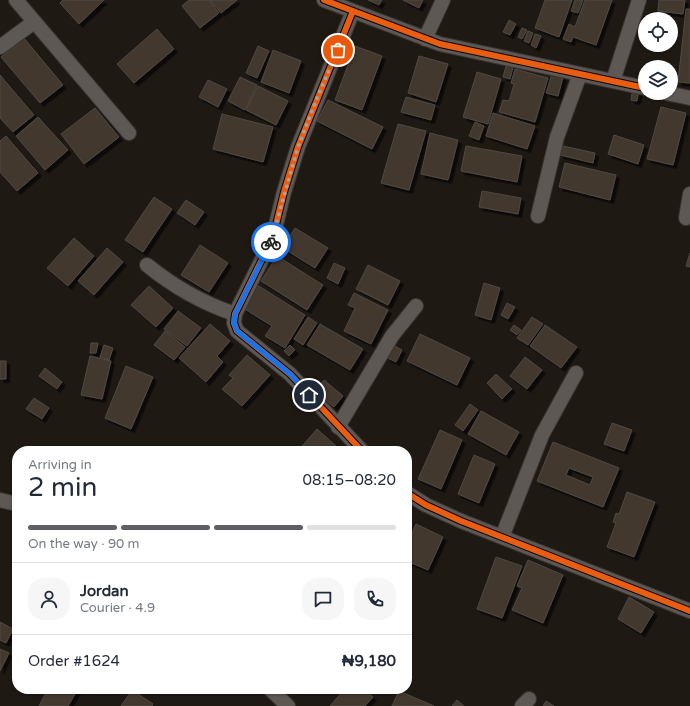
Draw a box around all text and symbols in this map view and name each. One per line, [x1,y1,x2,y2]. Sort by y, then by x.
map controls [638,12,678,100]
button: locate [638,12,678,52]
pin [321,33,355,67]
icon: bag [327,39,349,61]
button: layers [638,60,678,100]
courier [251,222,291,262]
icon: bike [260,231,282,253]
pin [292,378,326,412]
icon: home [298,384,320,406]
text: Arriving in [28,457,92,473]
text: 08:15–08:20 [303,471,396,489]
text: 2 min [28,472,97,503]
text: On the way · 90 m [28,536,140,552]
button: person [28,578,70,620]
button: chat [302,578,344,620]
button: phone [354,578,396,620]
text: Jordan [80,582,129,600]
text: Courier · 4.9 [80,600,155,616]
text: Order #1624 [28,652,120,670]
text: ₦9,180 [342,652,396,670]

